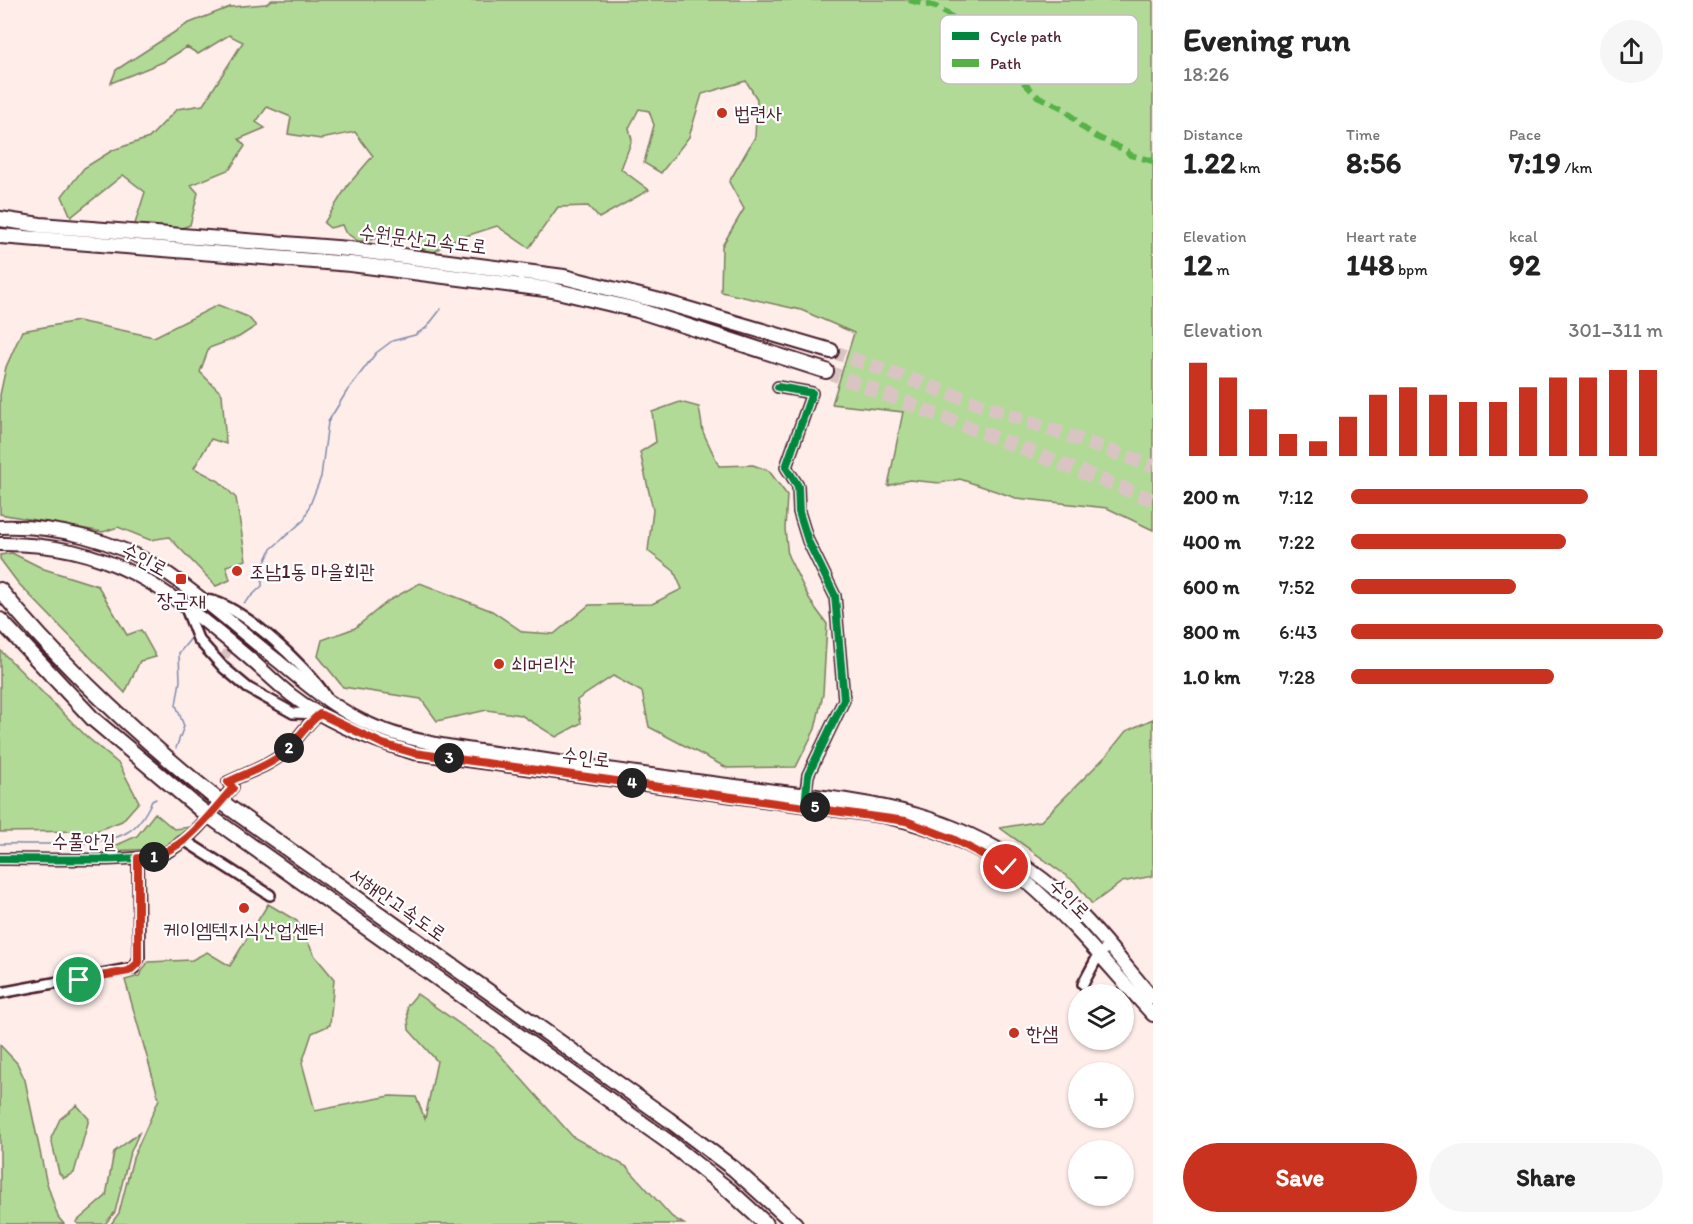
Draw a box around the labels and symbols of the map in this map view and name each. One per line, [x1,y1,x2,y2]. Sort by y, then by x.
legend [940,15,1138,84]
text: Cycle path [990,27,1062,46]
text: Path [990,54,1021,73]
place label: 법련사 [734,101,782,125]
marker: 법련사 [715,106,729,120]
street label: 수원문산고속도로 [358,219,488,259]
street label: 수인로 [118,537,172,581]
place label: 조남1동 마을회관 [249,559,375,583]
marker: 조남1동 마을회관 [230,564,244,578]
marker: 장군재 [174,572,188,586]
place label: 장군재 [157,588,205,612]
place label: 쇠머리산 [511,652,575,676]
marker: 쇠머리산 [492,657,506,671]
pin: 2 [274,733,304,763]
street label: 수인로 [561,742,611,772]
pin: 3 [434,743,464,773]
pin: 4 [617,768,647,798]
pin: 5 [800,792,830,822]
street label: 수풀안길 [52,829,116,853]
pin [980,841,1031,892]
pin: 1 [139,842,169,872]
street label: 서해안고속도로 [345,862,451,946]
street label: 수인로 [1045,872,1095,924]
marker: 케이엠텍지식산업센터 [237,901,251,915]
place label: 케이엠텍지식산업센터 [164,918,324,942]
pin [53,954,104,1005]
place label: 한샘 [1026,1021,1058,1045]
marker: 한샘 [1007,1026,1021,1040]

